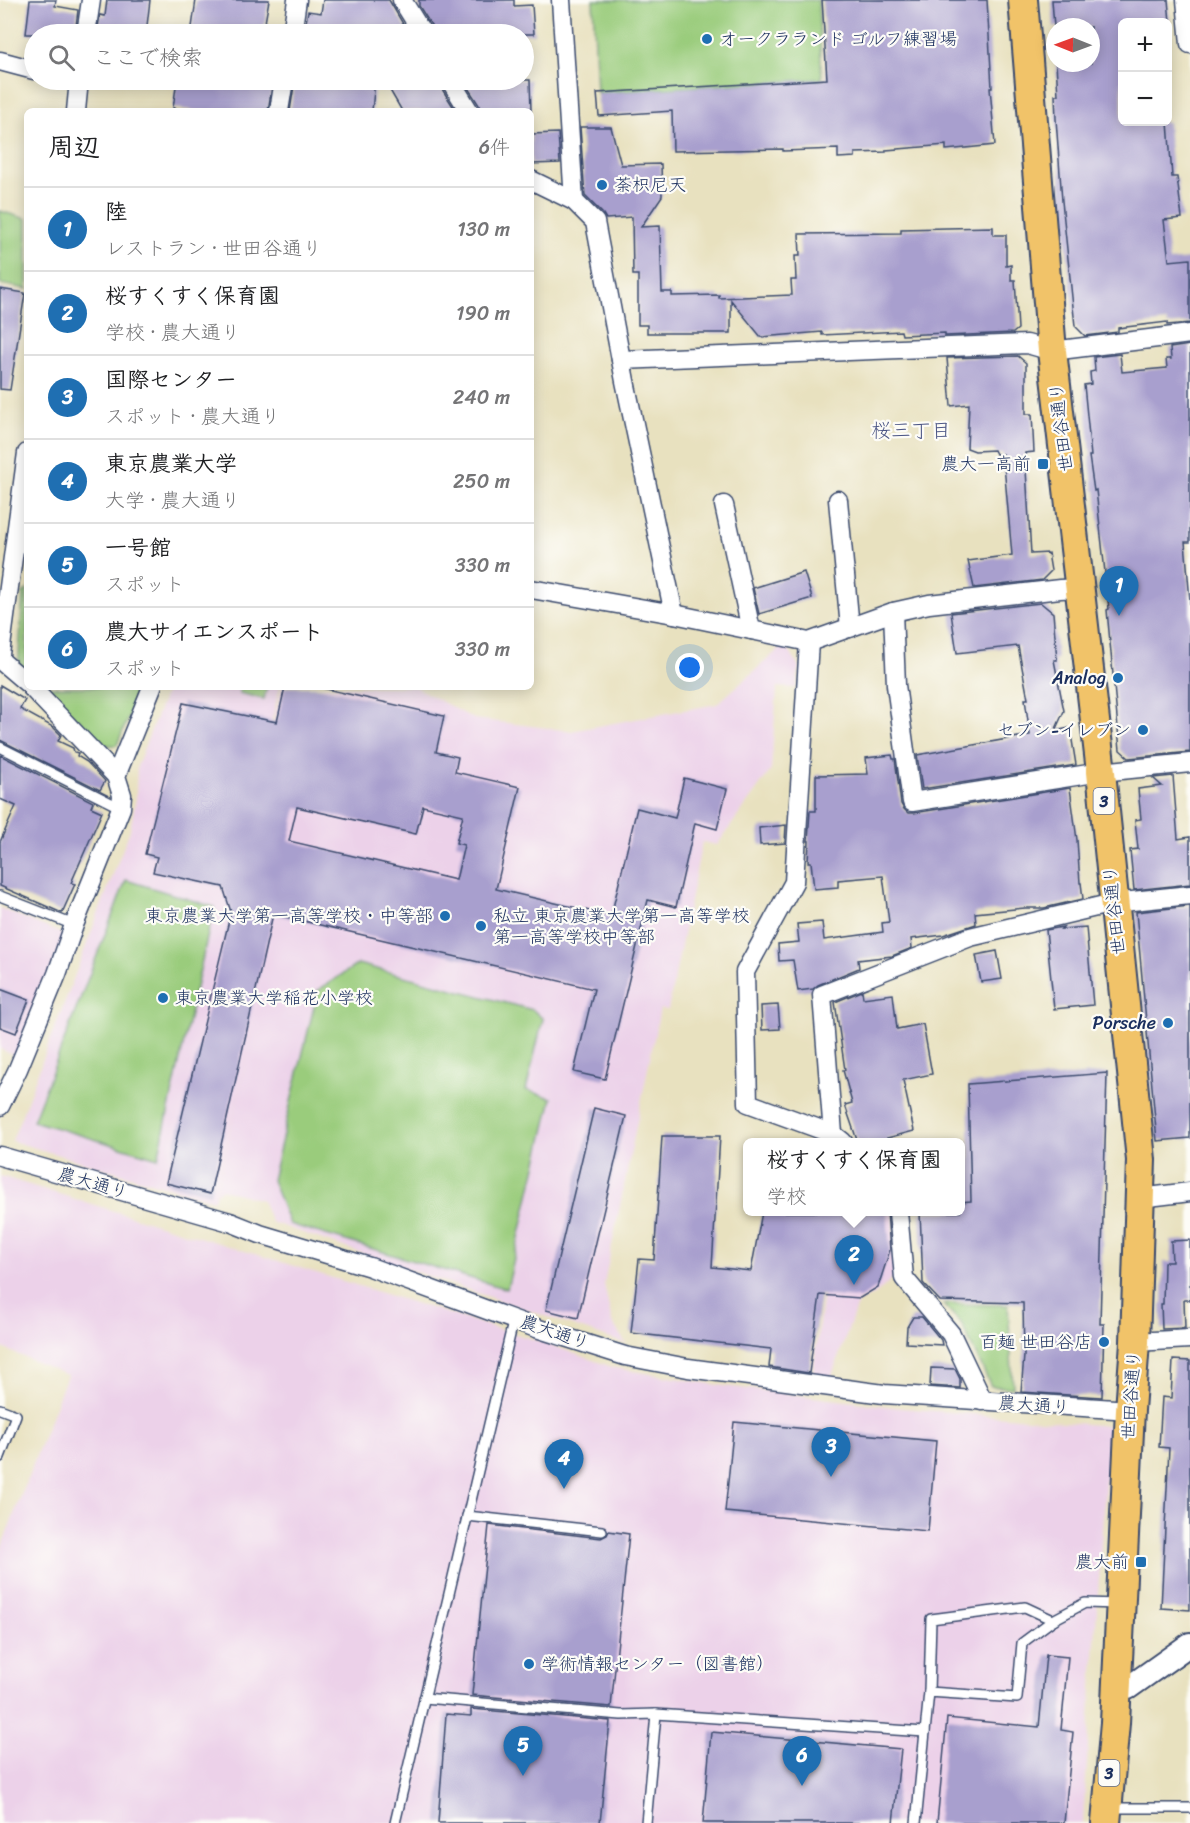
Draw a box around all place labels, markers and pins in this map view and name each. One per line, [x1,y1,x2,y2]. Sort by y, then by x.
place label: オークラランド ゴルフ練習場 [719,23,957,55]
marker: オークラランド ゴルフ練習場 [700,32,714,46]
place label: 荼枳尼天 [614,169,686,201]
marker: 荼枳尼天 [595,178,609,192]
place label: 農大一高前 [941,448,1031,480]
marker: 農大一高前 [1036,457,1050,471]
pin: 1 [1100,566,1138,616]
place label: Analog [1051,662,1106,694]
marker: Analog [1111,671,1125,685]
place label: セブン-イレブン [997,714,1131,746]
marker: セブン-イレブン [1136,723,1150,737]
place label: 東京農業大学第一高等学校・中等部 [145,900,433,932]
place label: 私立 東京農業大学第一高等学校 第一高等学校中等部 [493,900,750,953]
marker: 東京農業大学第一高等学校・中等部 [438,909,452,923]
marker: 私立 東京農業大学第一高等学校 第一高等学校中等部 [474,919,488,933]
place label: 東京農業大学稲花小学校 [175,982,373,1014]
marker: 東京農業大学稲花小学校 [156,991,170,1005]
place label: Porsche [1093,1007,1156,1039]
marker: Porsche [1161,1016,1175,1030]
pin: 2 [834,1236,874,1285]
place label: 百麺 世田谷店 [979,1326,1092,1358]
marker: 百麺 世田谷店 [1097,1335,1111,1349]
pin: 3 [812,1428,850,1477]
pin: 4 [544,1440,584,1489]
place label: 農大前 [1075,1546,1129,1578]
marker: 農大前 [1134,1555,1148,1569]
place label: 学術情報センター（図書館） [541,1648,774,1680]
marker: 学術情報センター（図書館） [522,1657,536,1671]
pin: 5 [504,1726,542,1776]
pin: 6 [782,1736,822,1786]

